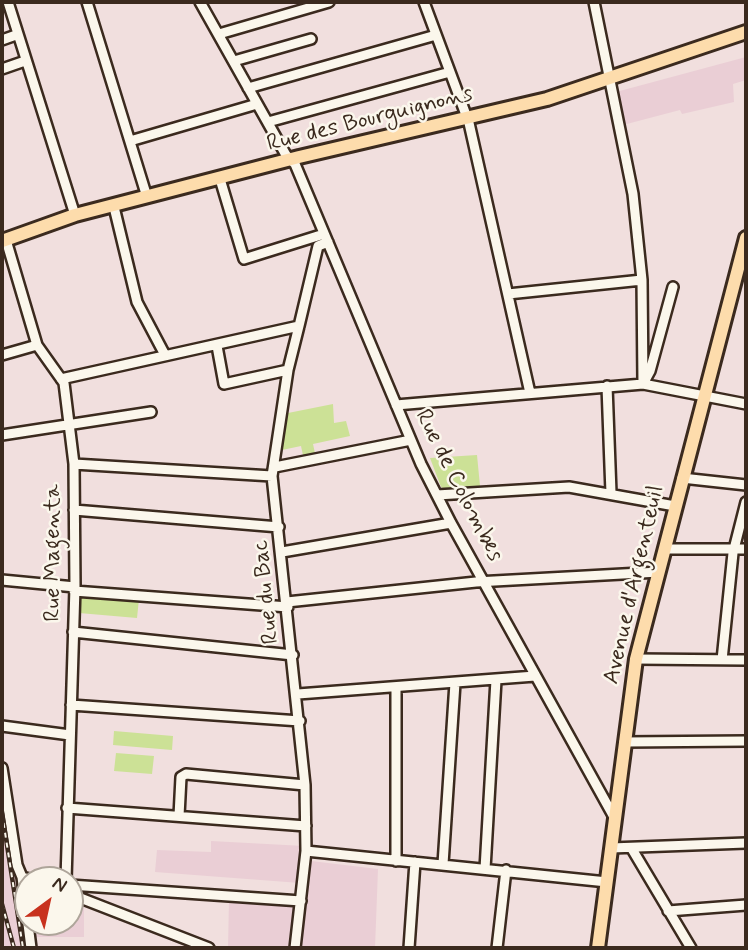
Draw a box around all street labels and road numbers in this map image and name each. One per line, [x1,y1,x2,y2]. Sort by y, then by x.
street label: Rue des Bourguignons [264,81,476,159]
street label: Rue de Colombes [408,405,508,567]
street label: Avenue d'Argenteuil [599,483,671,687]
street label: Rue Magenta [40,484,68,622]
street label: Rue du Bac [248,539,286,645]

